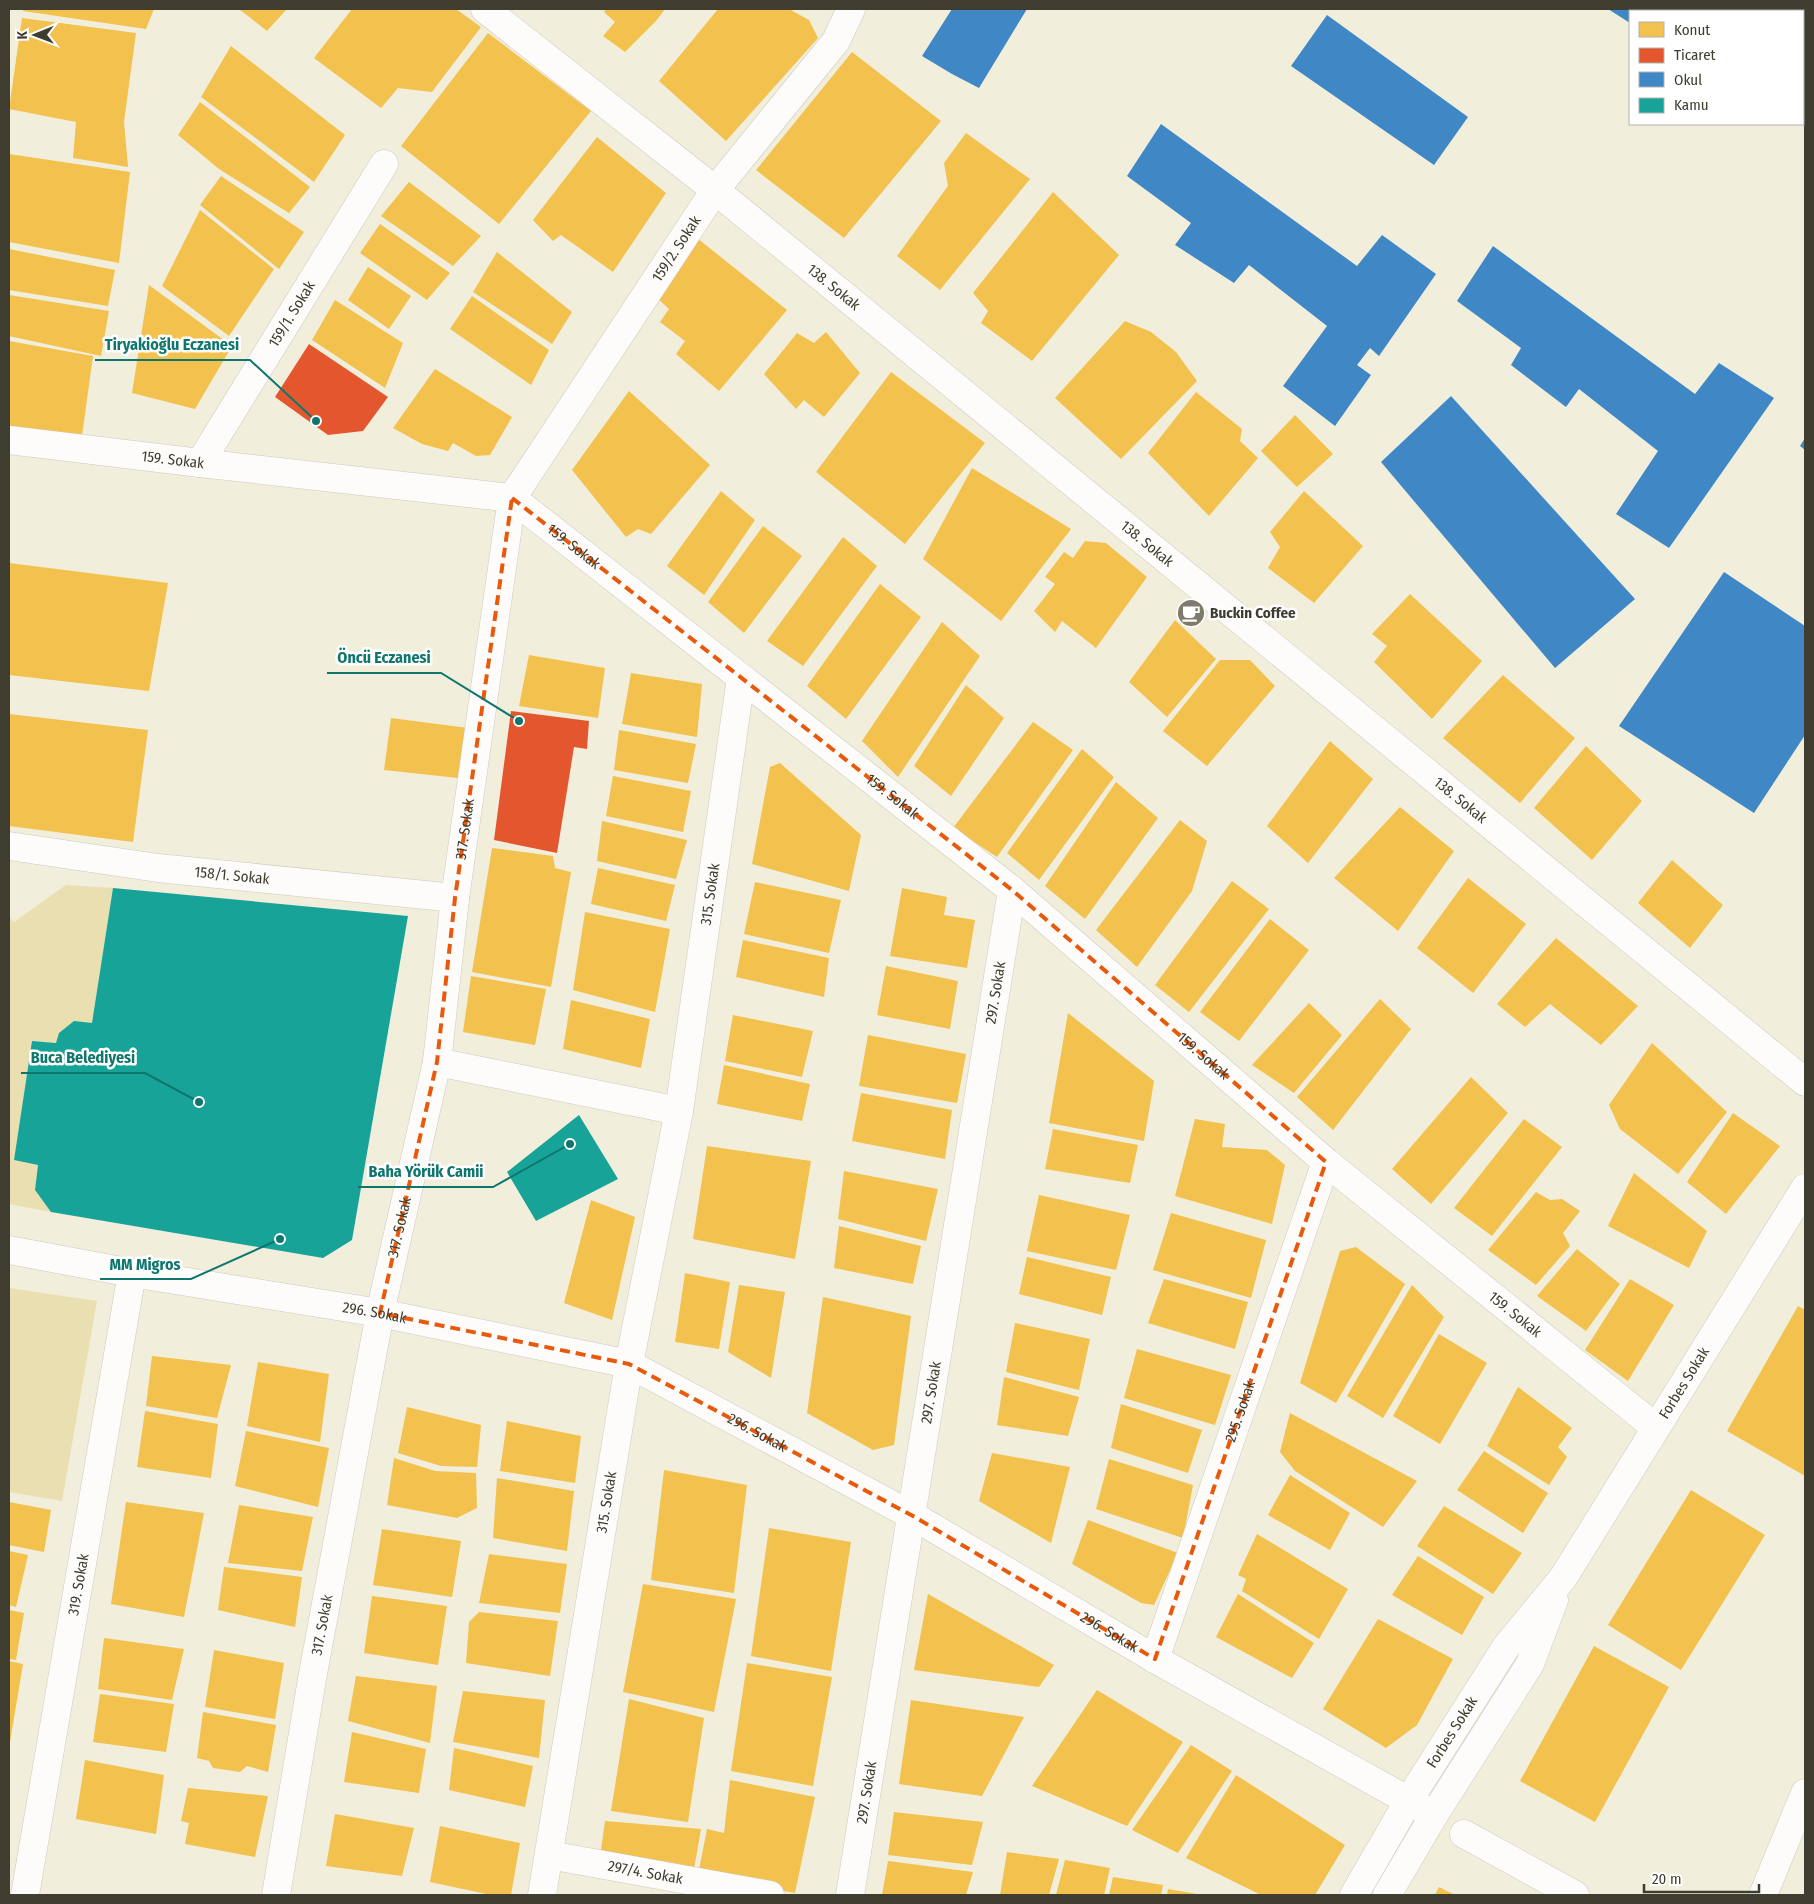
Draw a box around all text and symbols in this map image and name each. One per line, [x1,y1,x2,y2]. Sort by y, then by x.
north arrow [10,10,60,60]
legend [1629,10,1804,125]
text: Konut [1674,21,1710,39]
text: K [14,30,31,39]
text: Ticaret [1674,46,1716,64]
text: Okul [1674,71,1702,89]
text: Kamu [1674,96,1709,114]
street label: 159/2. Sokak [648,212,705,285]
street label: 138. Sokak [803,260,864,314]
street label: 159/1. Sokak [265,278,319,350]
callout: Tiryakioğlu Eczanesi [95,329,250,360]
text: Tiryakioğlu Eczanesi [105,335,239,354]
street label: 159. Sokak [140,447,205,472]
street label: 138. Sokak [1117,517,1177,571]
street label: 159. Sokak [544,520,604,573]
cafe icon: Buckin Coffee [1176,598,1206,628]
place label: Buckin Coffee [1210,604,1296,622]
callout: Öncü Eczanesi [327,642,441,673]
text: Öncü Eczanesi [337,647,431,667]
street label: 159. Sokak [862,770,923,823]
street label: 138. Sokak [1430,773,1491,827]
street label: 317. Sokak [452,797,478,861]
street label: 315. Sokak [697,862,723,926]
street label: 158/1. Sokak [194,863,270,888]
street label: 297. Sokak [982,960,1009,1025]
street label: 159. Sokak [1174,1028,1233,1083]
callout: Buca Belediyesi [21,1042,145,1073]
text: Buca Belediyesi [31,1048,135,1067]
callout: Baha Yörük Camii [358,1156,493,1187]
text: Baha Yörük Camii [368,1162,484,1181]
street label: 317. Sokak [384,1195,415,1259]
callout: MM Migros [100,1248,191,1279]
text: MM Migros [110,1255,180,1274]
street label: 159. Sokak [1485,1288,1545,1341]
street label: 296. Sokak [341,1298,408,1327]
street label: Forbes Sokak [1655,1344,1713,1422]
street label: 297. Sokak [917,1360,945,1425]
street label: 295. Sokak [1221,1378,1259,1444]
street label: 296. Sokak [725,1410,790,1456]
street label: 315. Sokak [592,1470,620,1534]
street label: 319. Sokak [64,1552,93,1617]
street label: 317. Sokak [308,1593,337,1657]
street label: 296. Sokak [1077,1608,1142,1656]
street label: Forbes Sokak [1423,1693,1481,1771]
street label: 297. Sokak [853,1760,880,1825]
street label: 297/4. Sokak [607,1857,684,1888]
scale bar [1644,1862,1759,1894]
text: 20 m [1652,1870,1682,1888]

